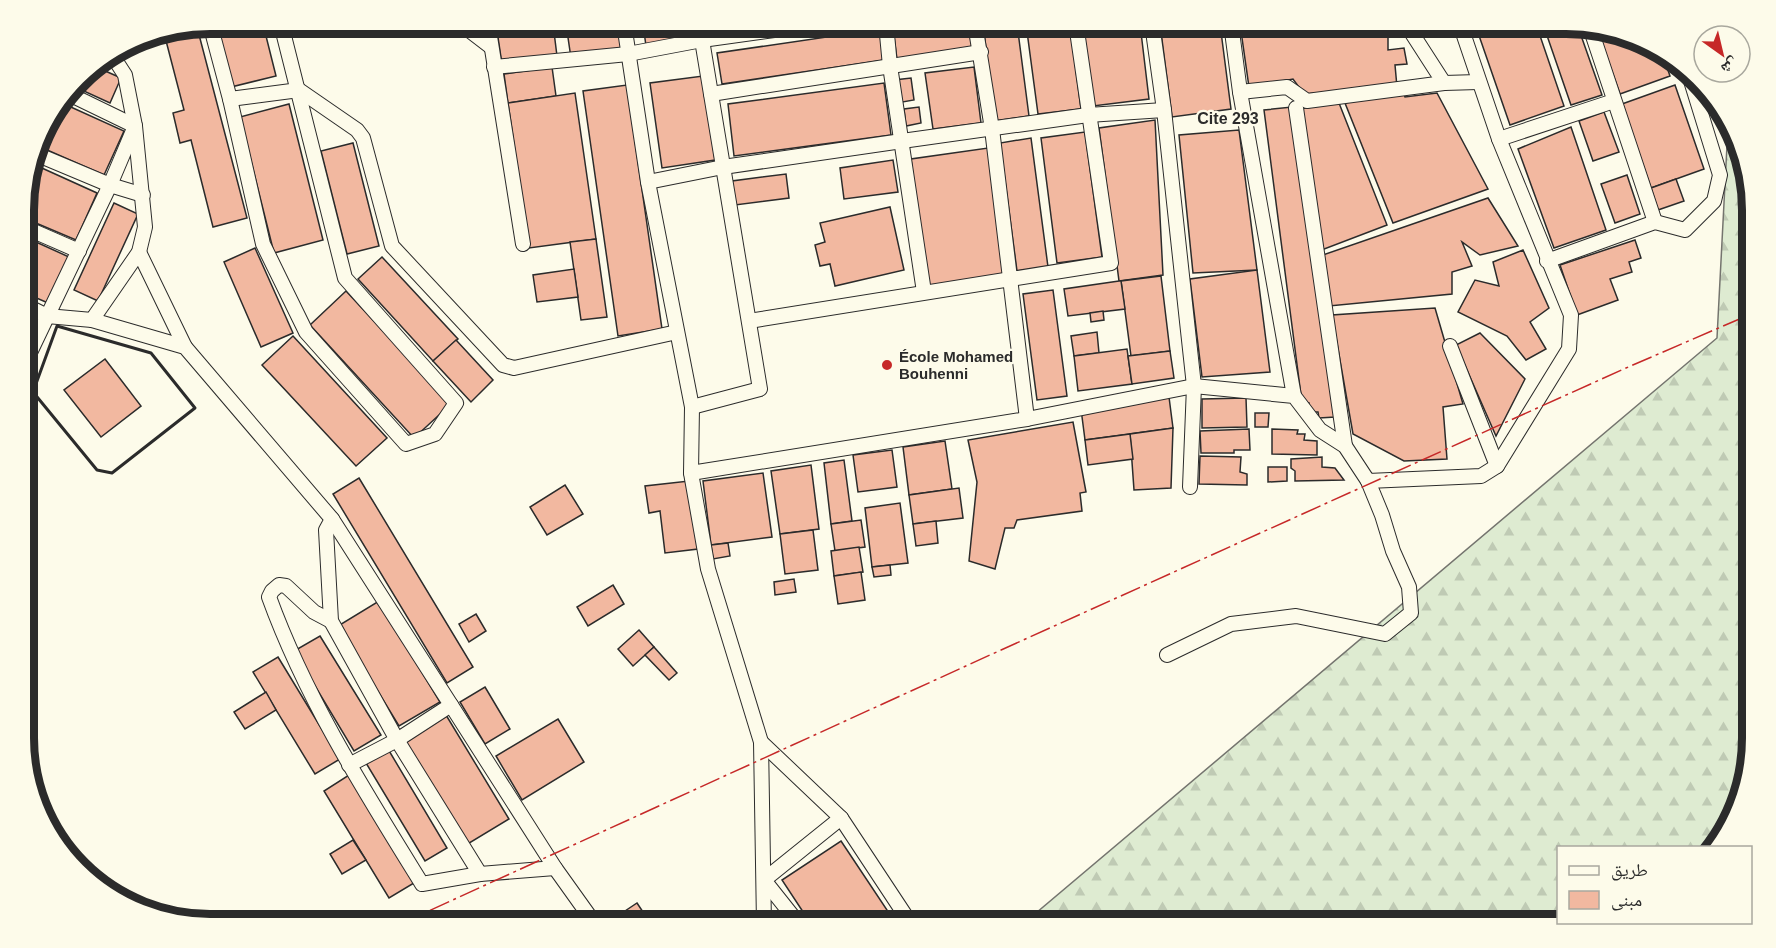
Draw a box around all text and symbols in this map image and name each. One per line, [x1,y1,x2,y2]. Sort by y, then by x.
north arrow [1692,24,1752,84]
text: ش [1718,53,1742,78]
district label: Cite 293 [1197,110,1259,127]
place label: École Mohamed Bouhenni [899,348,1013,382]
marker: École Mohamed Bouhenni [880,358,894,372]
legend [1557,846,1752,924]
text: طريق [1611,860,1648,881]
text: مبنى [1611,890,1642,911]

